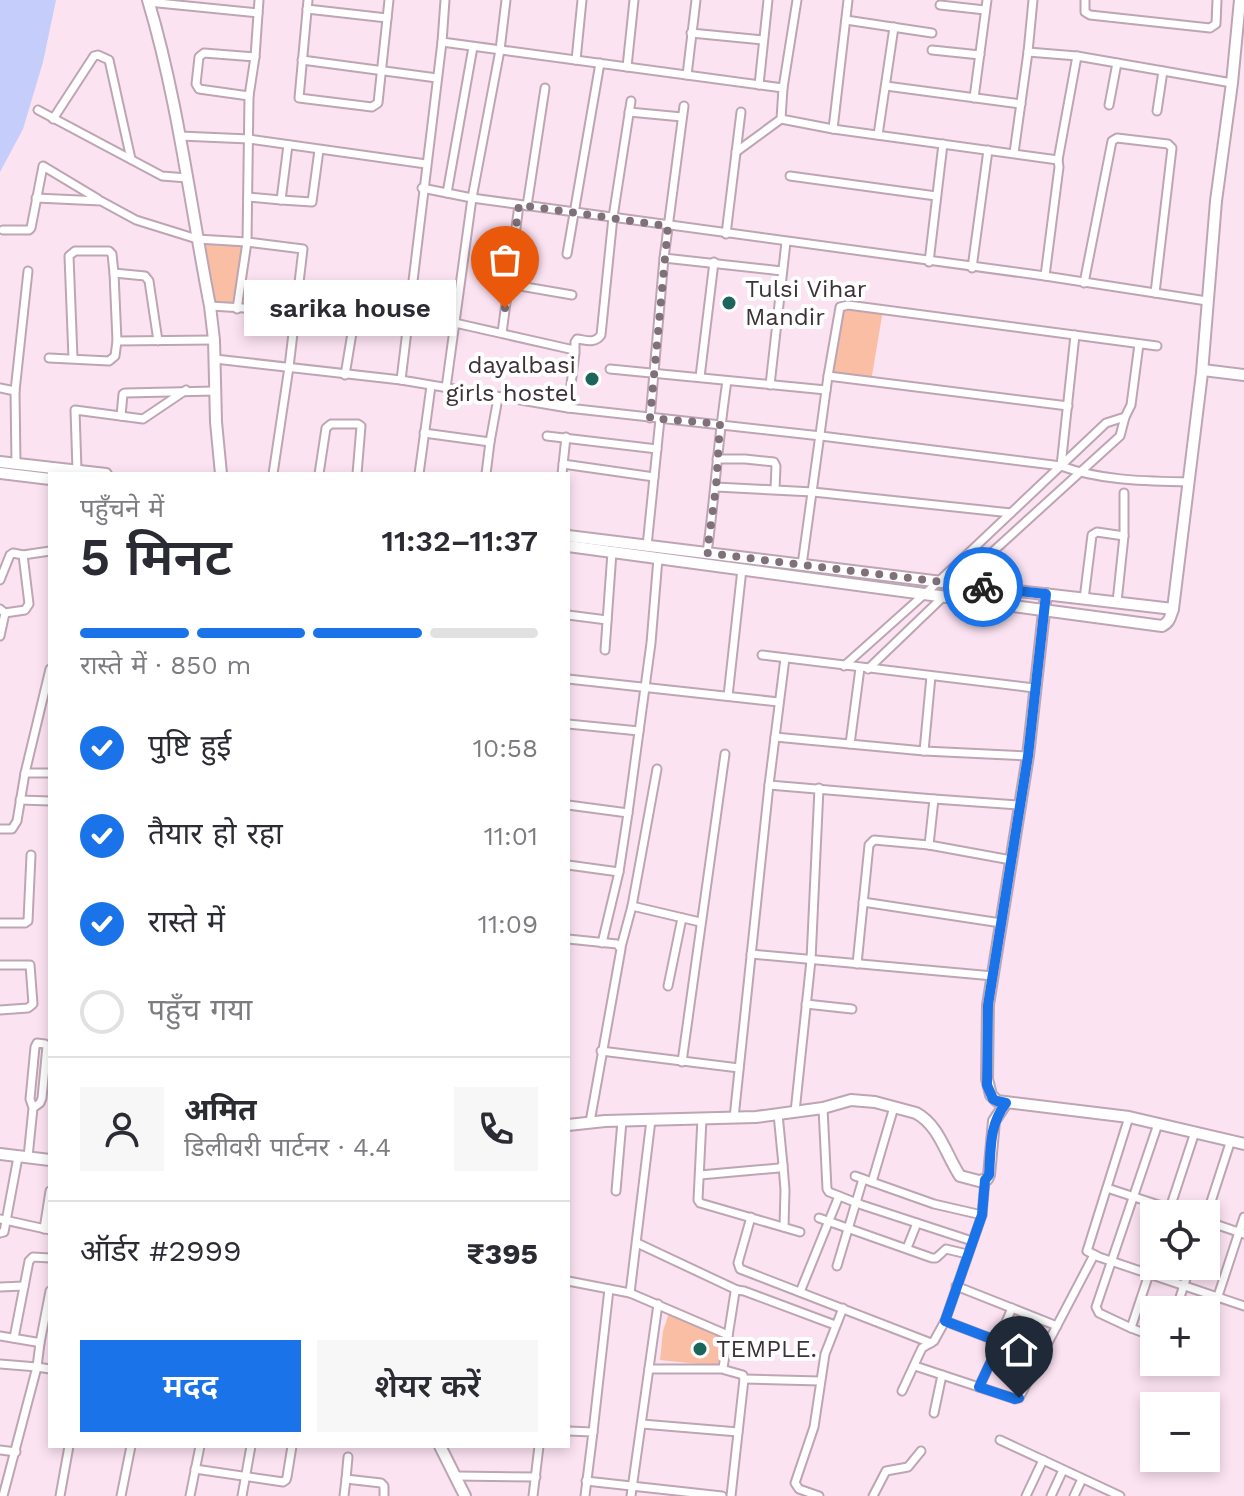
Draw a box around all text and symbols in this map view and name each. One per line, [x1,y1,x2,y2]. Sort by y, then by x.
pin [471,226,539,308]
icon: bag [483,238,527,282]
place label: Tulsi Vihar Mandir [745,275,867,331]
callout: sarika house [245,280,457,336]
text: sarika house [269,293,431,323]
marker: Tulsi Vihar Mandir [720,294,738,312]
place label: dayalbasi girls hostel [446,351,577,407]
marker: dayalbasi girls hostel [583,370,601,388]
text: पहुँचने में [80,493,164,523]
text: 11:32–11:37 [381,523,538,558]
text: 5 मिनट [80,527,232,588]
courier [943,547,1023,627]
icon: bike [961,565,1005,609]
text: रास्ते में · 850 m [80,650,251,680]
icon: check [80,726,124,770]
text: पुष्टि हुई [148,728,231,763]
text: 10:58 [473,733,538,763]
icon: check [80,814,124,858]
text: तैयार हो रहा [148,816,283,851]
text: 11:01 [484,821,538,851]
icon: check [80,902,124,946]
text: रास्ते में [148,904,225,939]
text: 11:09 [478,909,538,939]
text: पहुँच गया [148,992,252,1027]
button: person [80,1087,164,1171]
button: phone [454,1087,538,1171]
text: अमित [184,1092,257,1127]
text: डिलीवरी पार्टनर · 4.4 [184,1132,391,1162]
map controls [1140,1200,1220,1472]
button: locate [1140,1200,1220,1280]
text: ऑर्डर #2999 [80,1233,241,1268]
text: ₹395 [466,1236,538,1271]
button: + [1140,1296,1220,1376]
pin [985,1316,1053,1398]
icon: home [997,1328,1041,1372]
place label: TEMPLE. [716,1335,817,1363]
button: मदद [80,1340,301,1432]
button: शेयर करें [317,1340,538,1432]
marker: TEMPLE. [691,1340,709,1358]
button: − [1140,1392,1220,1472]

